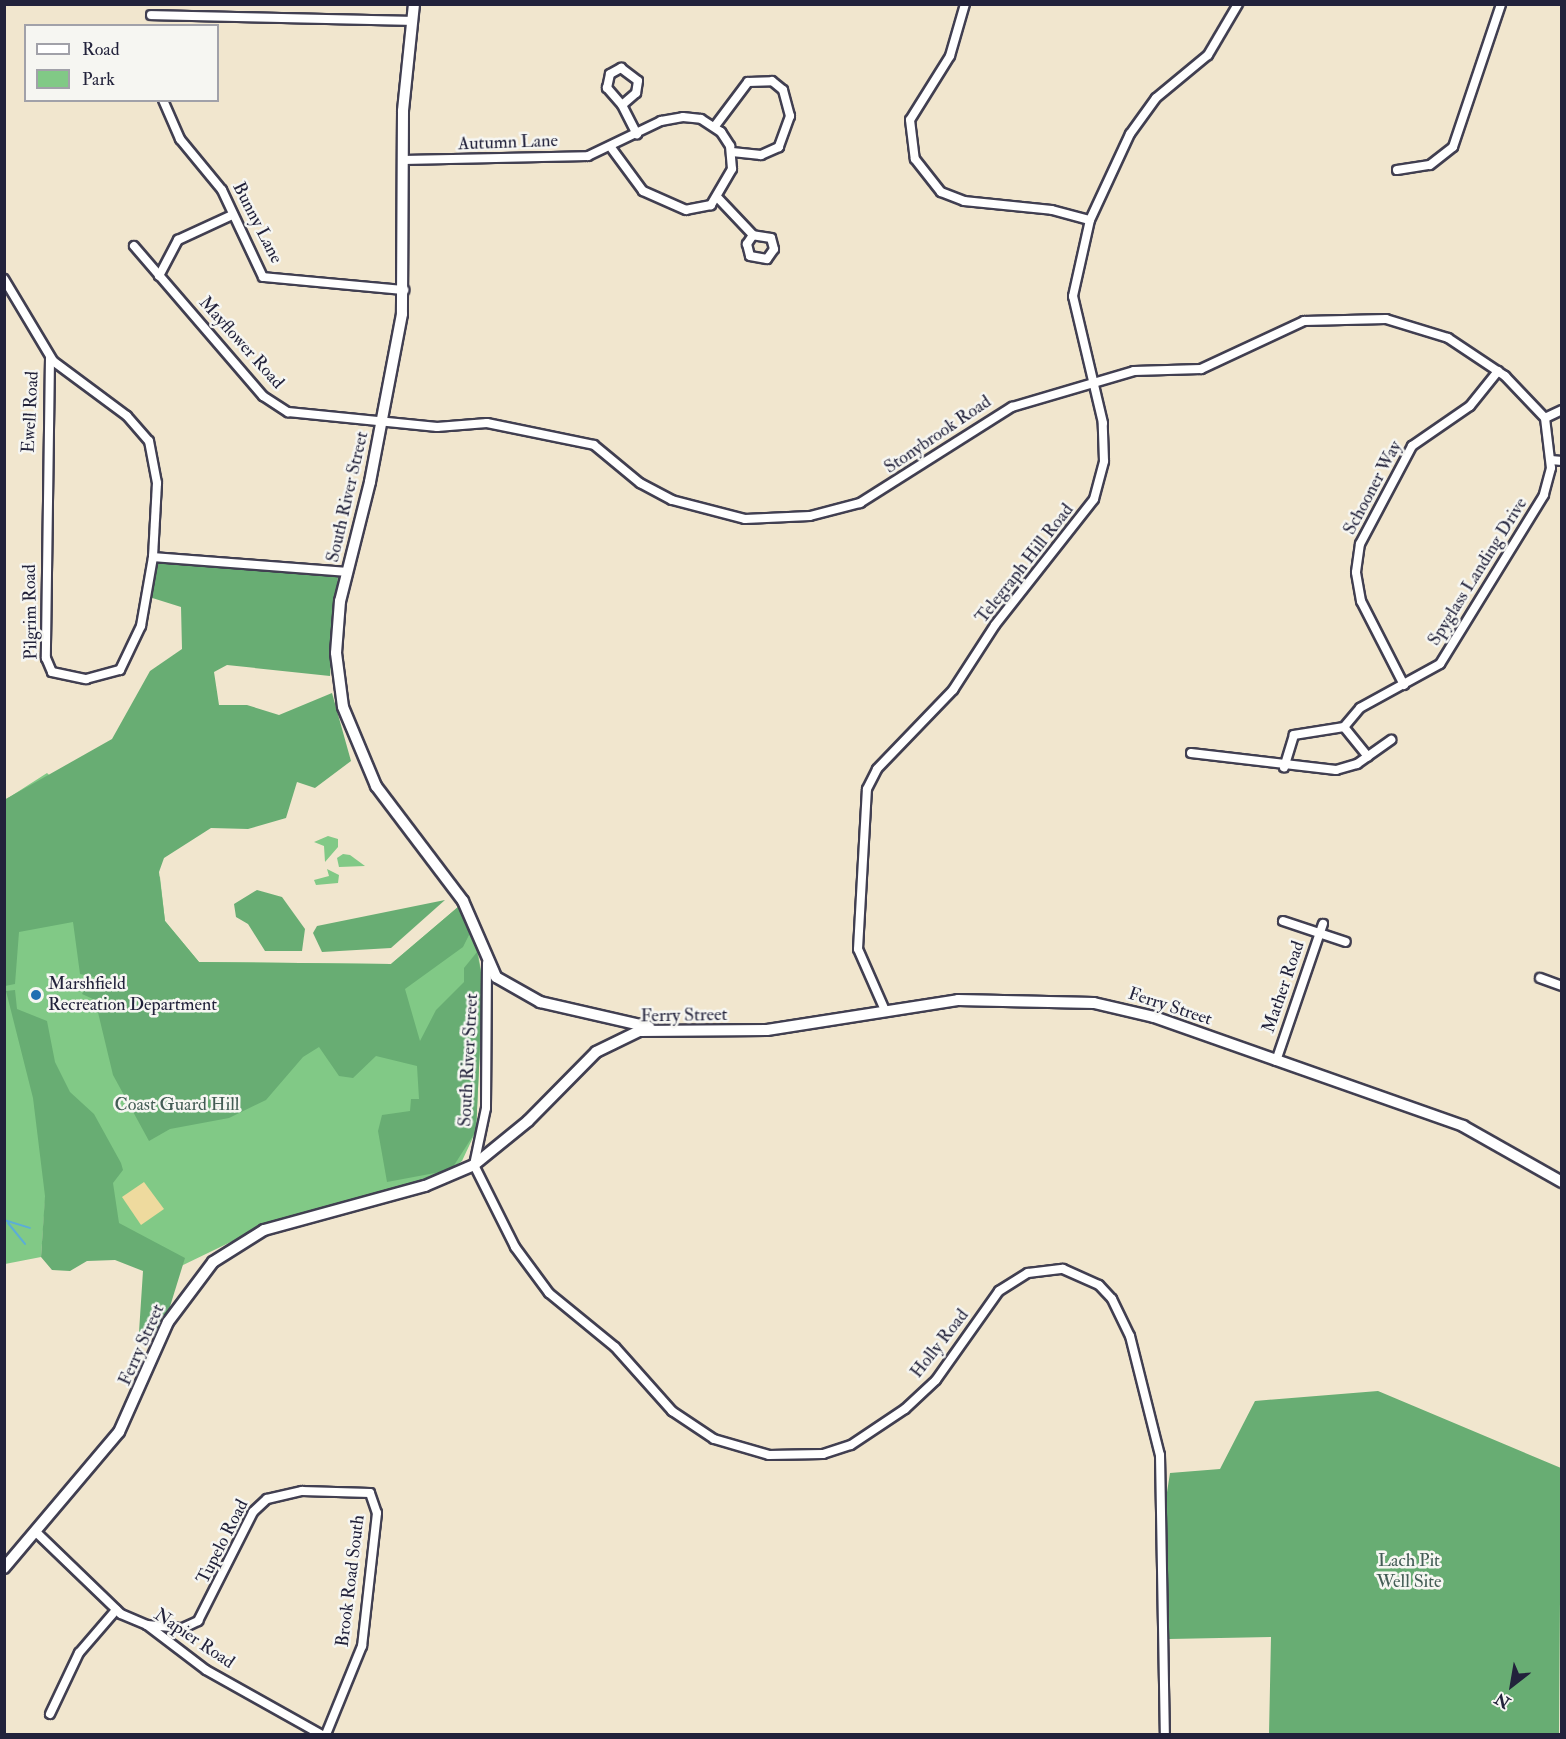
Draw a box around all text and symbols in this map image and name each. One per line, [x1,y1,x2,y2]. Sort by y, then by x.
legend [24,24,219,102]
text: Road [82,38,120,61]
text: Park [82,68,115,91]
street label: Autumn Lane [458,130,558,156]
street label: Bunny Lane [227,179,287,267]
street label: Mayflower Road [194,292,288,394]
street label: Ewell Road [18,371,44,453]
street label: Stonybrook Road [880,391,996,479]
street label: South River Street [322,429,374,565]
street label: Schooner Way [1339,437,1407,539]
street label: Spyglass Landing Drive [1424,494,1532,650]
street label: Telegraph Hill Road [972,500,1078,628]
street label: Pilgrim Road [19,564,43,660]
street label: Mather Road [1258,938,1310,1036]
place label: Marshfield Recreation Department [48,974,217,1016]
street label: Ferry Street [1125,983,1215,1031]
marker: Marshfield Recreation Department [29,988,43,1002]
street label: South River Street [455,993,483,1127]
street label: Ferry Street [640,1004,728,1028]
park label: Coast Guard Hill [115,1094,239,1116]
street label: Ferry Street [114,1301,170,1389]
street label: Holly Road [906,1305,974,1383]
street label: Tupelo Road [192,1496,254,1588]
street label: Brook Road South [332,1514,370,1648]
park label: Lach Pit Well Site [1376,1551,1442,1594]
street label: Napier Road [150,1604,238,1674]
north arrow [1482,1655,1542,1715]
text: N [1491,1688,1514,1713]

